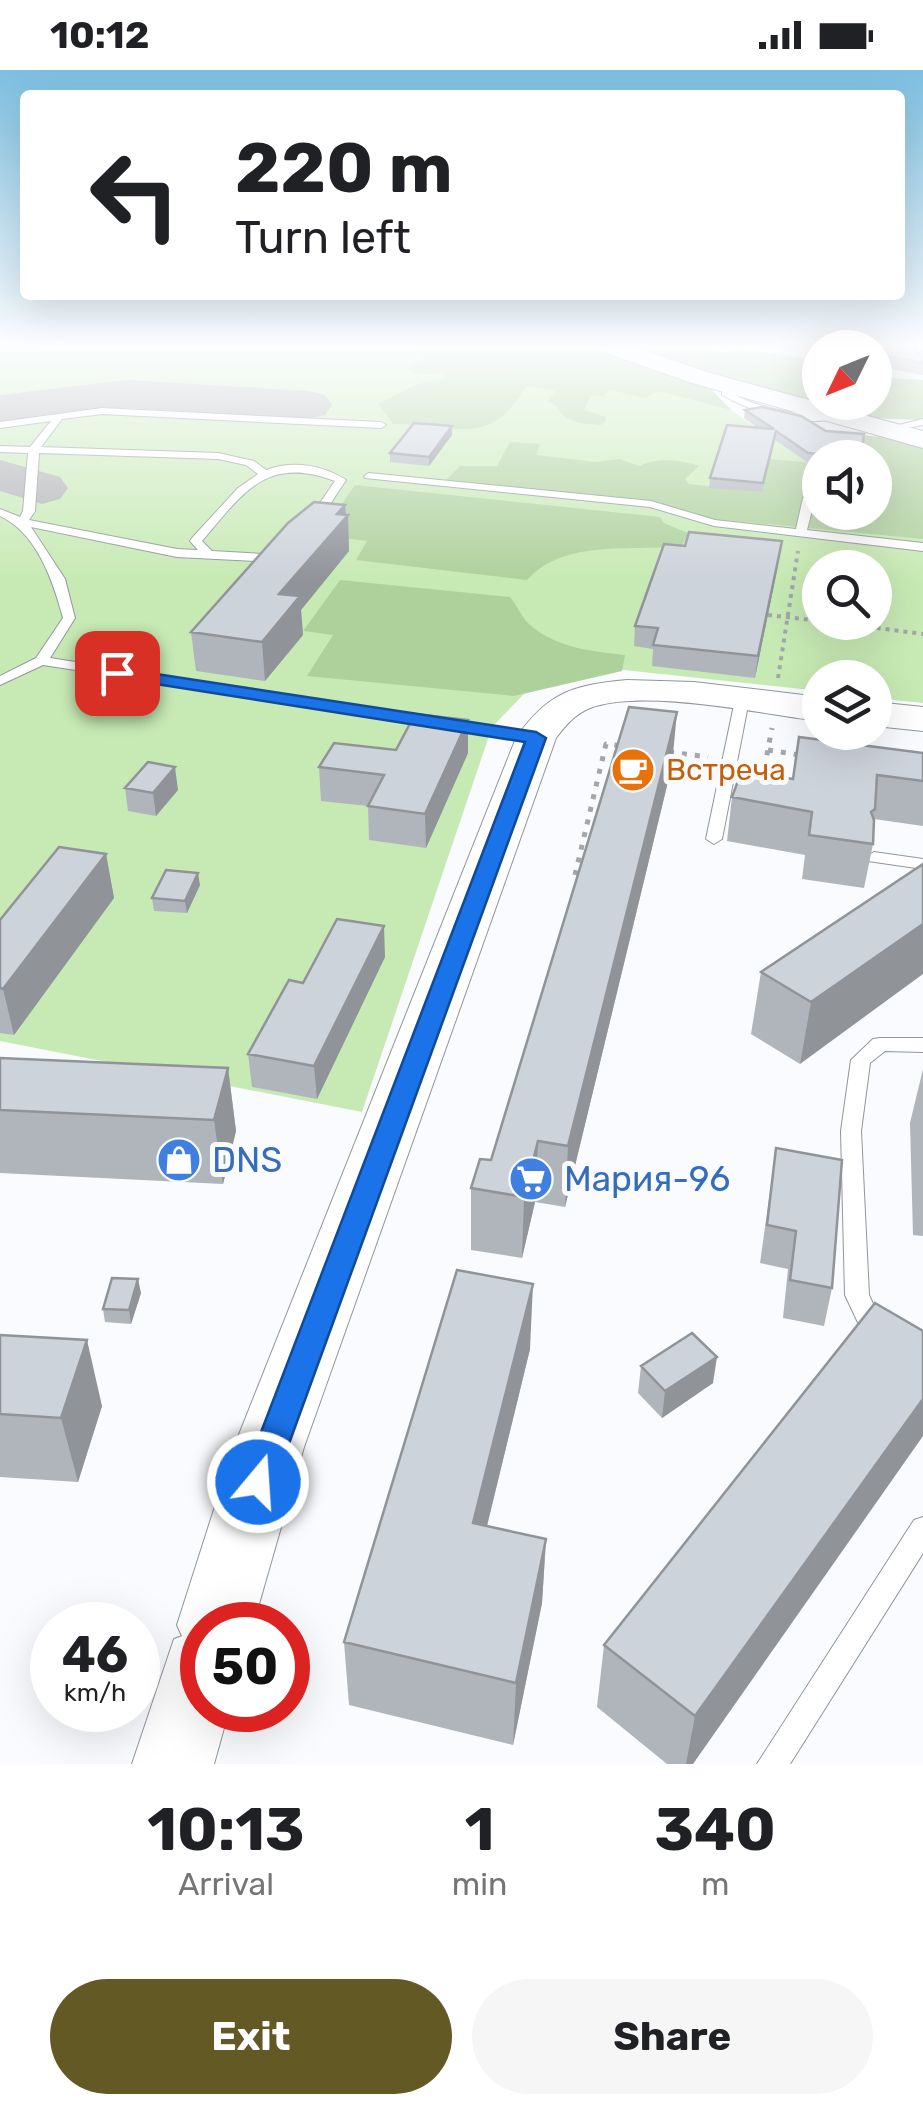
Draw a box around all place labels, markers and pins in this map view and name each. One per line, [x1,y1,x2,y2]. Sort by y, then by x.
pin [75,631,160,716]
cafe icon: Встреча [610,747,656,793]
place label: Встреча [666,752,786,788]
shop icon: DNS [156,1137,202,1183]
place label: DNS [212,1139,282,1181]
supermarket icon: Мария-96 [508,1156,554,1202]
place label: Мария-96 [564,1158,730,1200]

